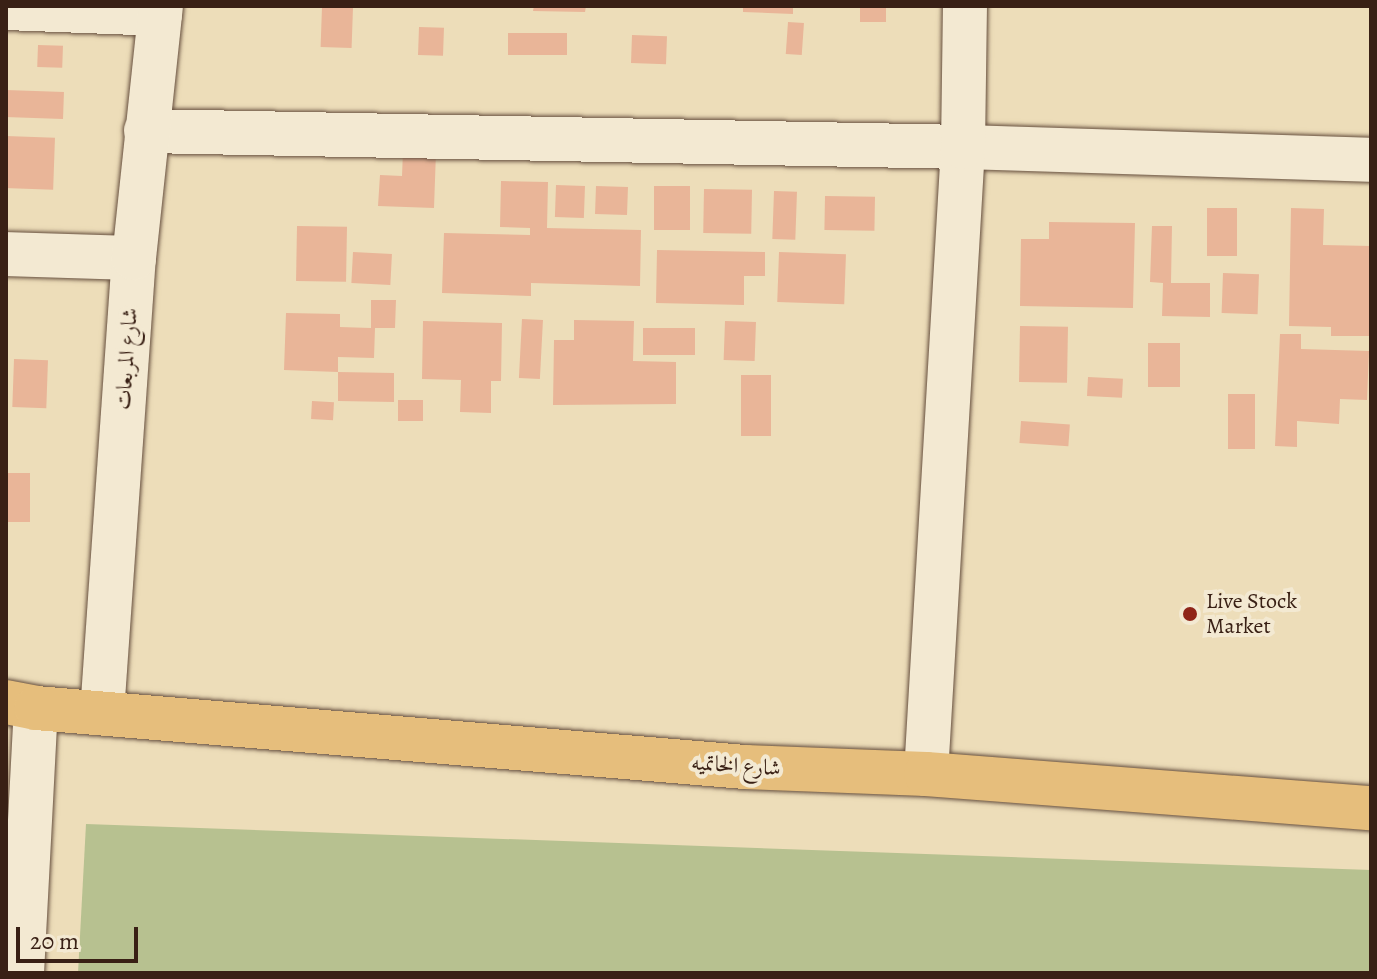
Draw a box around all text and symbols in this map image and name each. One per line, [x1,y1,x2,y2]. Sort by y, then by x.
street label: شارع المربعات [110,307,144,411]
place label: Live Stock Market [1206,588,1297,640]
marker: Live Stock Market [1181,605,1199,623]
street label: شارع الخاتميه [690,750,782,782]
scale bar [20,911,142,961]
text: 20 m [30,925,79,957]

